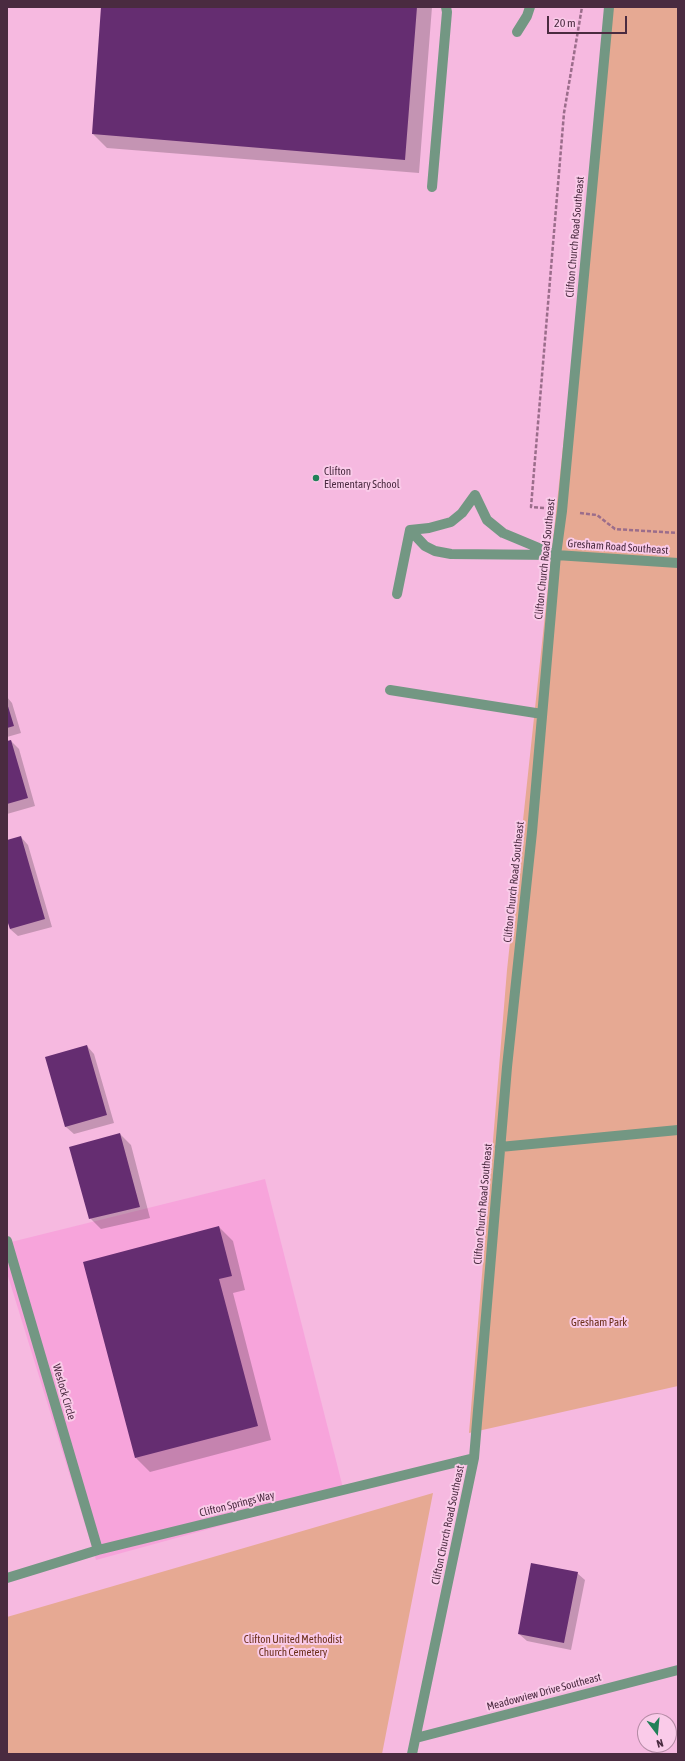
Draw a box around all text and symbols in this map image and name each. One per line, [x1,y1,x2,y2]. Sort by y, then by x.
scale bar [549,8,629,34]
text: 20 m [554,16,576,30]
street label: Clifton Church Road Southeast [563,176,587,298]
place label: Clifton Elementary School [324,465,400,491]
marker: Clifton Elementary School [311,473,321,483]
street label: Clifton Church Road Southeast [532,498,558,620]
street label: Gresham Road Southeast [567,537,669,557]
street label: Clifton Church Road Southeast [501,821,527,943]
street label: Clifton Church Road Southeast [471,1143,495,1265]
park label: Gresham Park [571,1316,627,1330]
street label: Weslock Circle [50,1363,78,1421]
street label: Clifton Church Road Southeast [429,1464,467,1586]
street label: Clifton Springs Way [198,1488,276,1520]
park label: Clifton United Methodist Church Cemetery [244,1633,342,1659]
street label: Meadowview Drive Southeast [485,1670,603,1714]
north arrow [637,1713,677,1753]
text: N [655,1737,665,1750]

